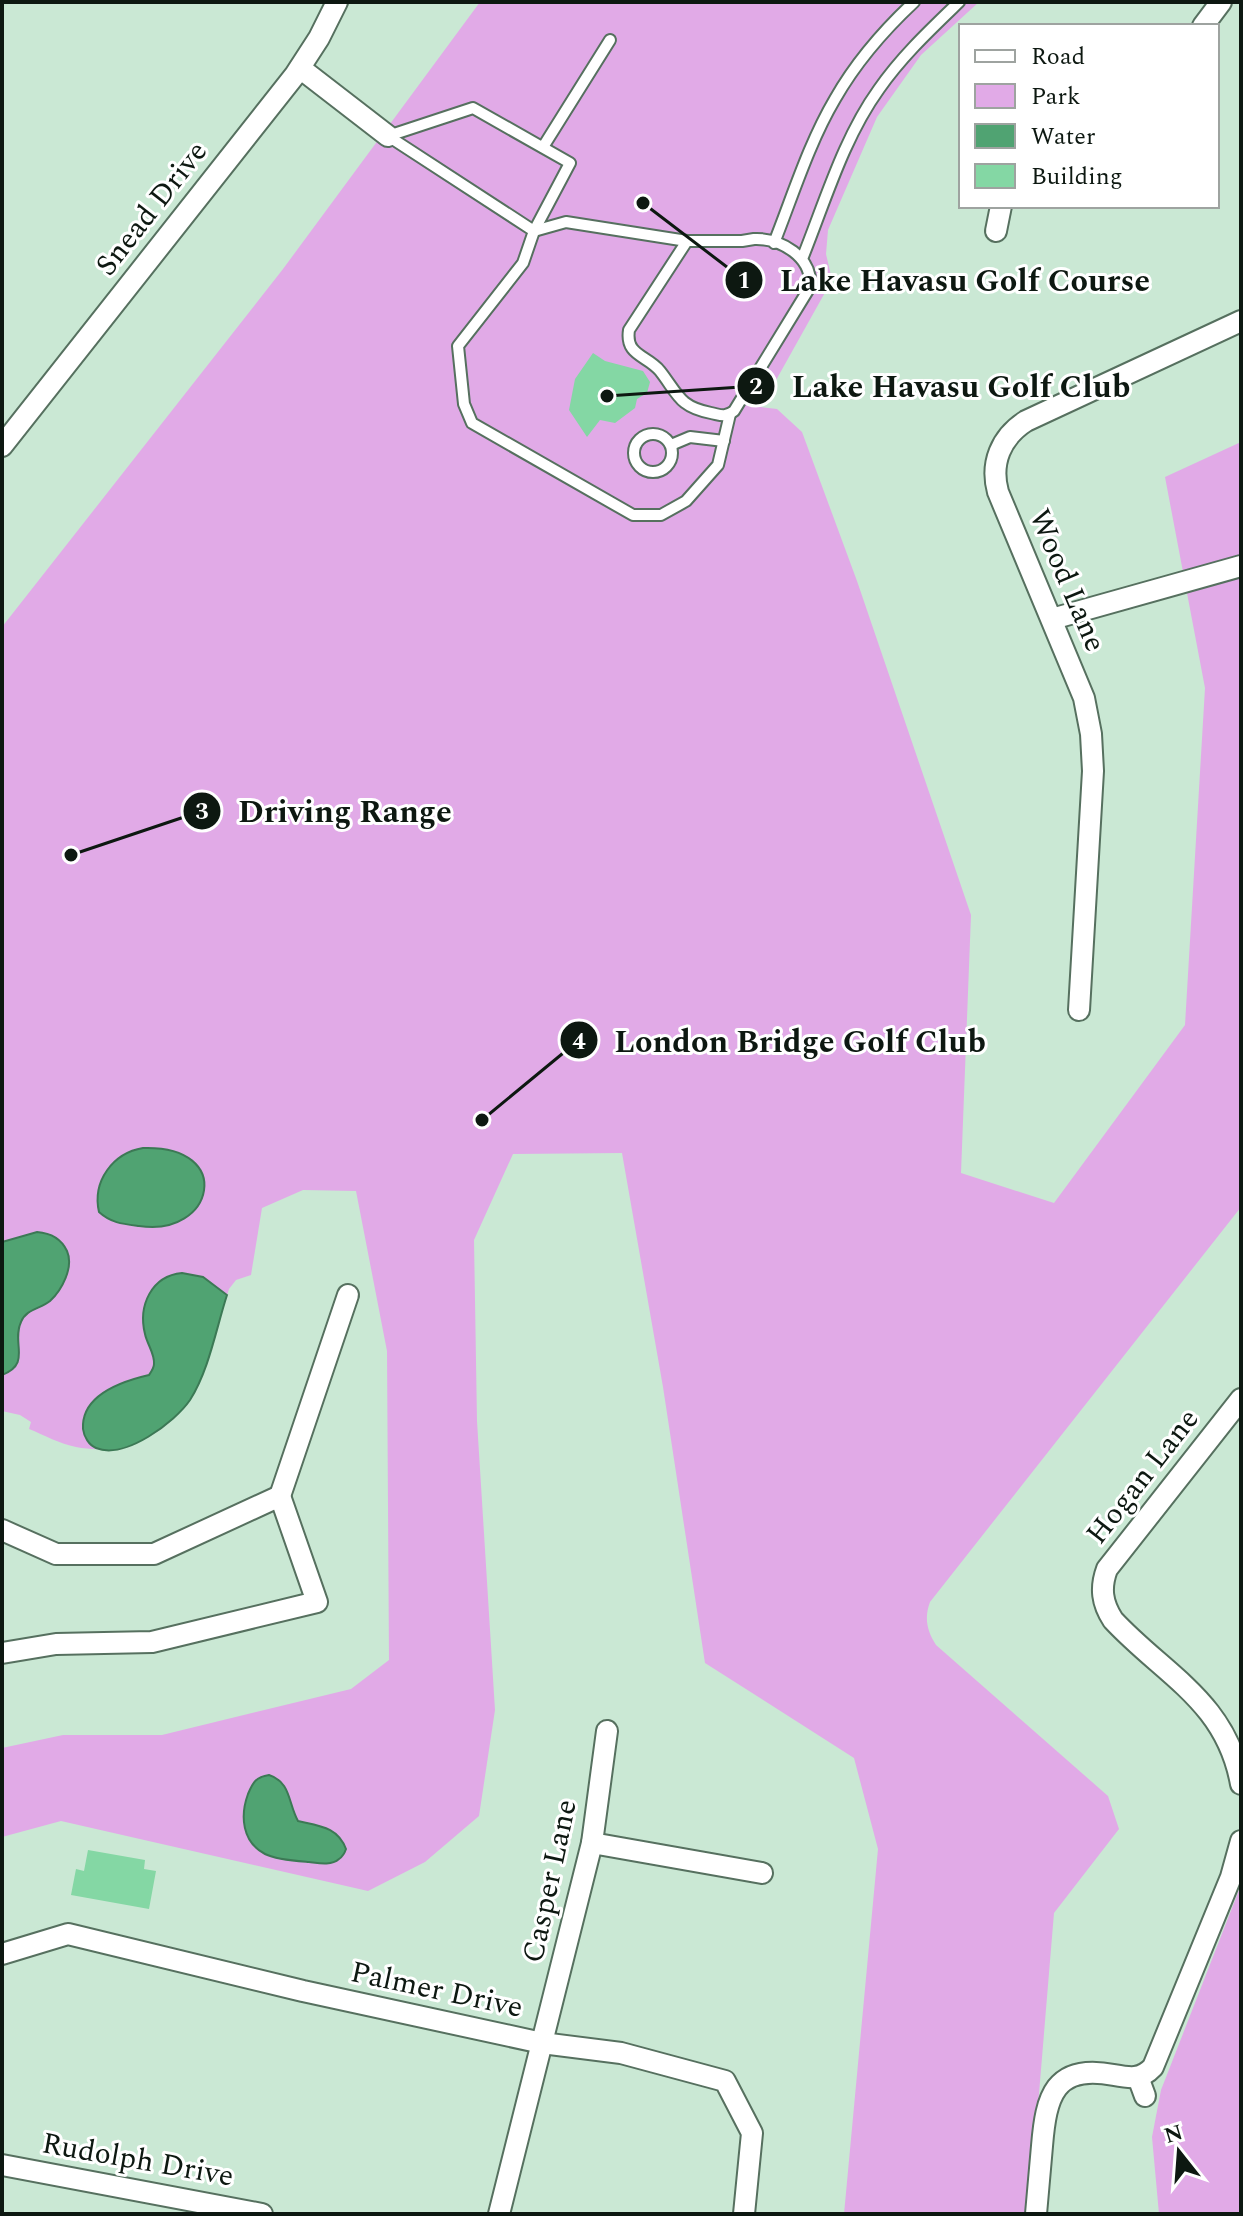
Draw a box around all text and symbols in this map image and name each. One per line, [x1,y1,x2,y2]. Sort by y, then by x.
legend [959,24,1219,208]
text: Road [1031,39,1085,75]
text: Park [1031,79,1081,115]
text: Water [1031,119,1095,155]
street label: Snead Drive [84,131,219,286]
text: Building [1031,159,1123,195]
callout: Lake Havasu Golf Course [724,252,1166,308]
text: Lake Havasu Golf Course [780,257,1150,306]
text: 1 [737,263,751,299]
callout: Lake Havasu Golf Club [736,358,1147,414]
text: Lake Havasu Golf Club [792,363,1130,412]
text: 2 [749,369,763,405]
street label: Wood Lane [1016,502,1118,659]
callout: Driving Range [182,783,468,839]
text: Driving Range [238,788,452,837]
text: 3 [195,794,209,830]
callout: London Bridge Golf Club [559,1012,1002,1068]
text: London Bridge Golf Club [614,1018,986,1067]
text: 4 [572,1024,586,1060]
street label: Hogan Lane [1075,1399,1211,1555]
street label: Casper Lane [510,1795,590,1967]
street label: Palmer Drive [346,1949,527,2031]
north arrow [1139,2112,1219,2192]
text: N [1160,2116,1187,2153]
street label: Rudolph Drive [38,2120,237,2199]

